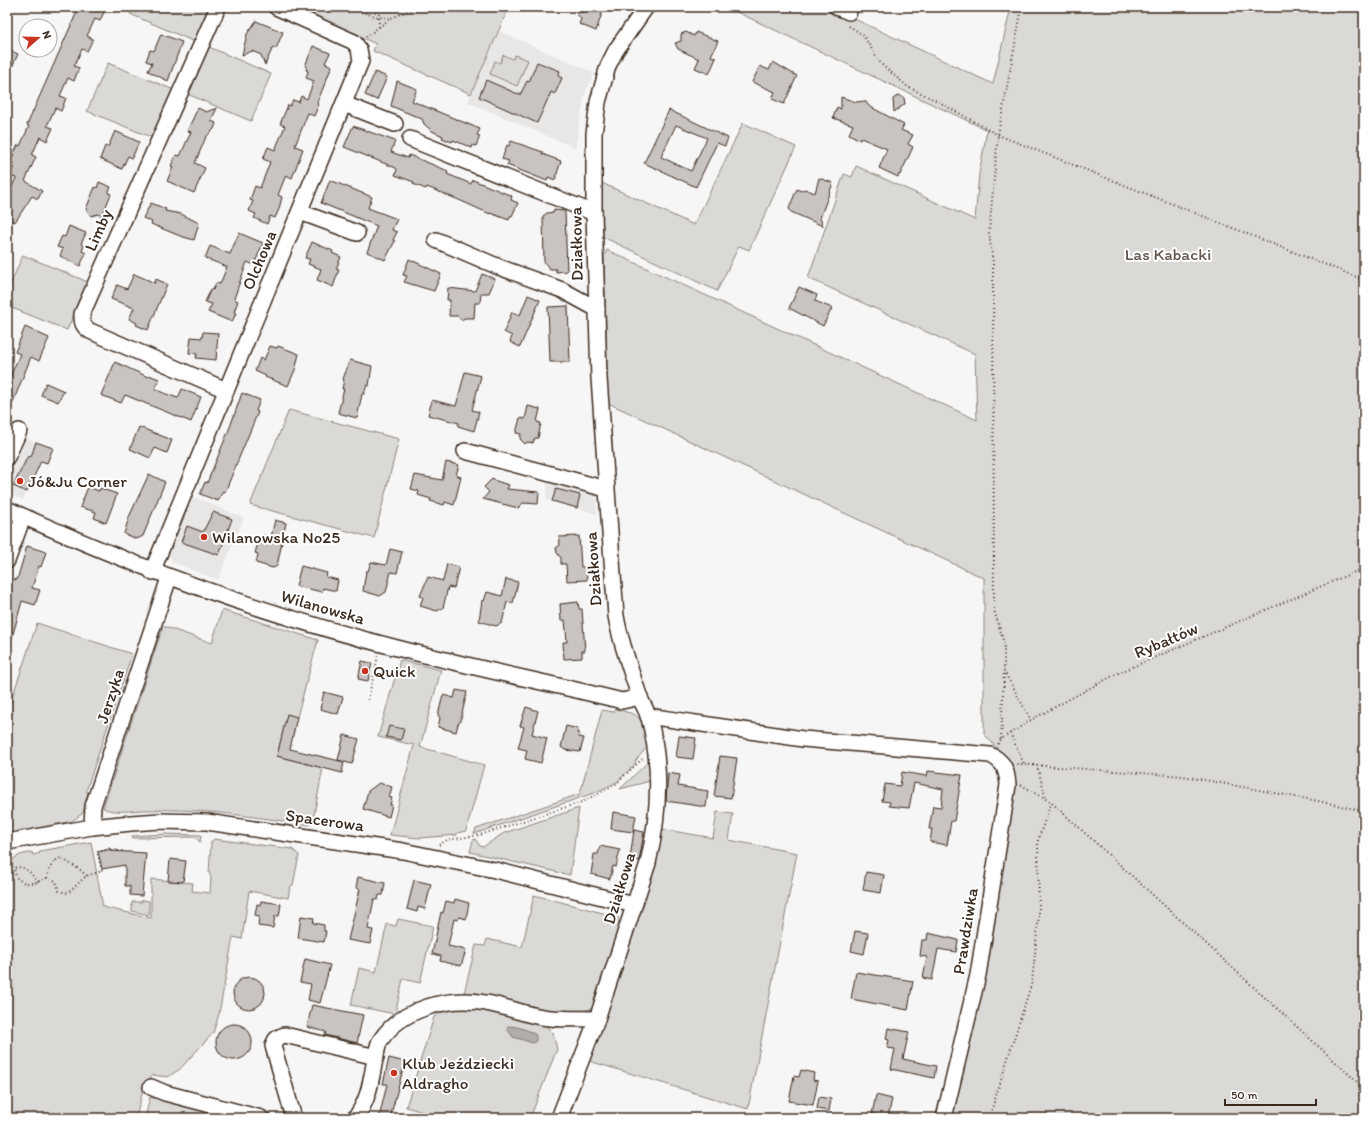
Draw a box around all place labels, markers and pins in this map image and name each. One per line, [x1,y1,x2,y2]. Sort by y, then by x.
place label: Jó&Ju Corner [28,471,127,491]
marker: Jó&Ju Corner [15,476,25,486]
place label: Wilanowska No25 [212,527,340,547]
marker: Wilanowska No25 [199,532,209,542]
place label: Quick [373,661,416,681]
marker: Quick [360,666,370,676]
place label: Klub Jeździecki Aldragho [402,1053,514,1093]
marker: Klub Jeździecki Aldragho [389,1068,399,1078]

